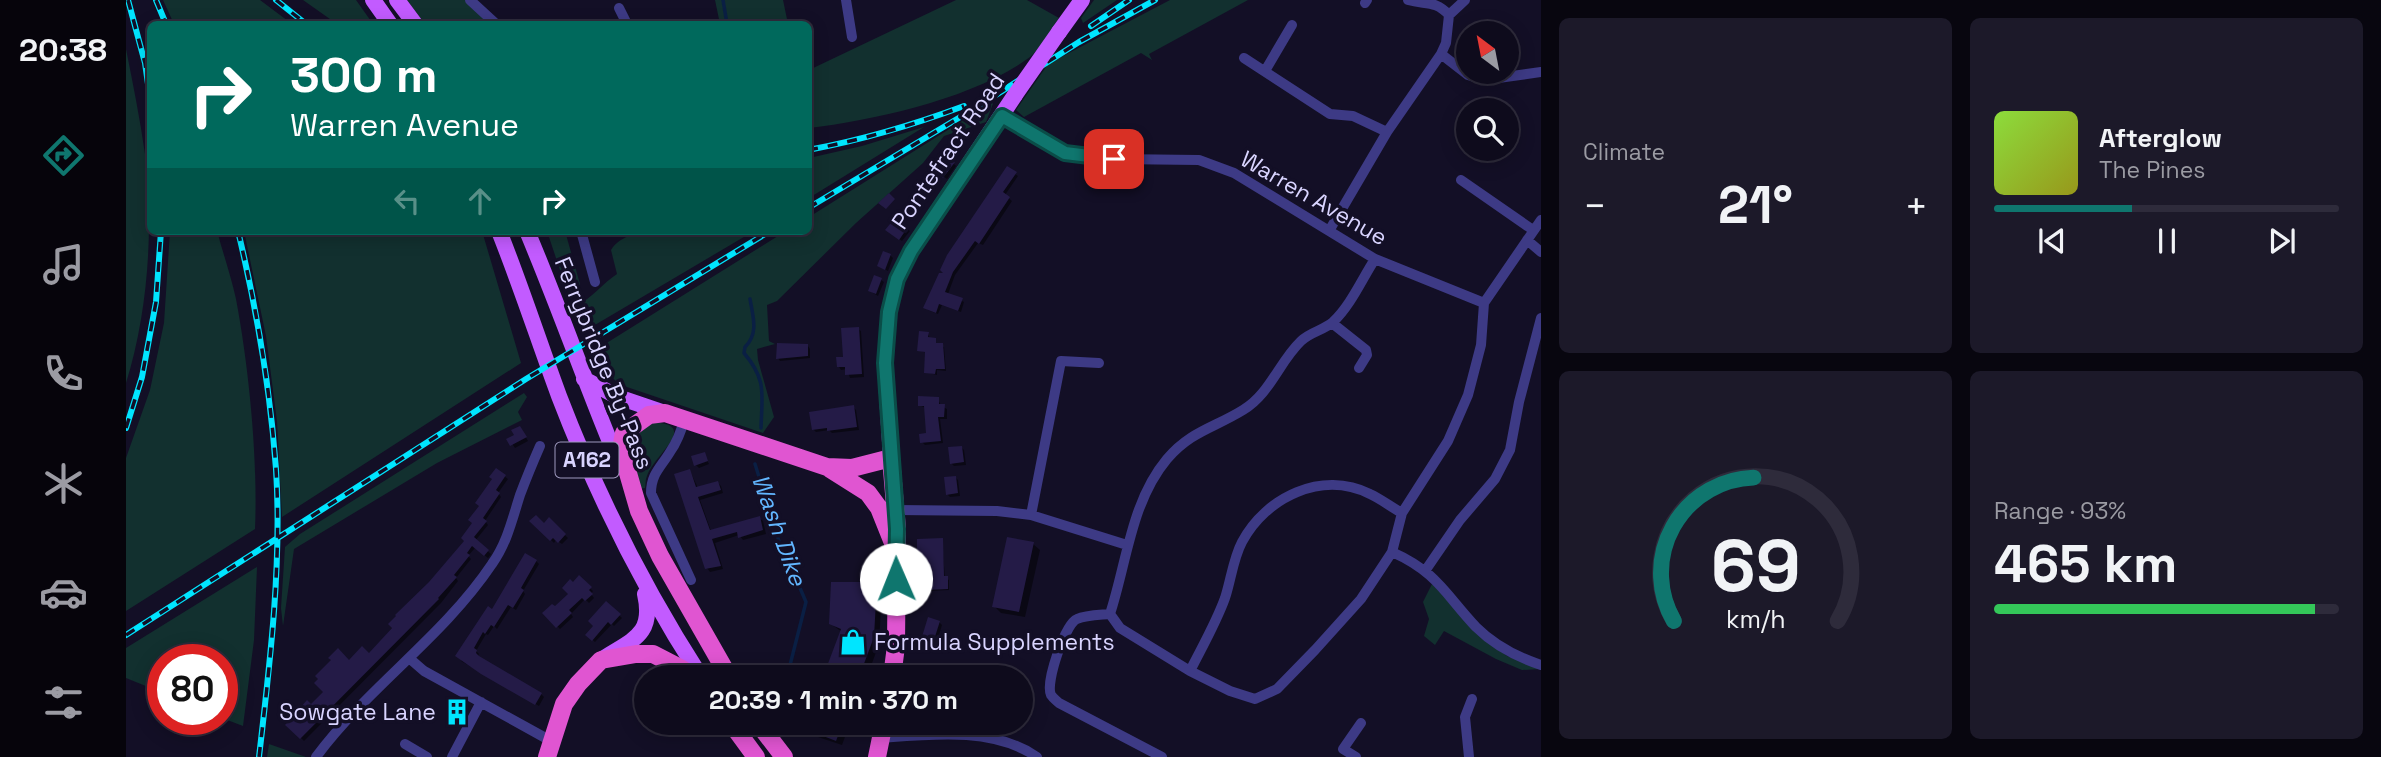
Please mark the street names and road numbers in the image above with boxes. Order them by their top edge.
street label: Pontefract Road [885,67,1011,235]
street label: Warren Avenue [1235,144,1393,252]
street label: Ferrybridge By-Pass [548,253,660,473]
road number: A162 [556,442,618,477]

